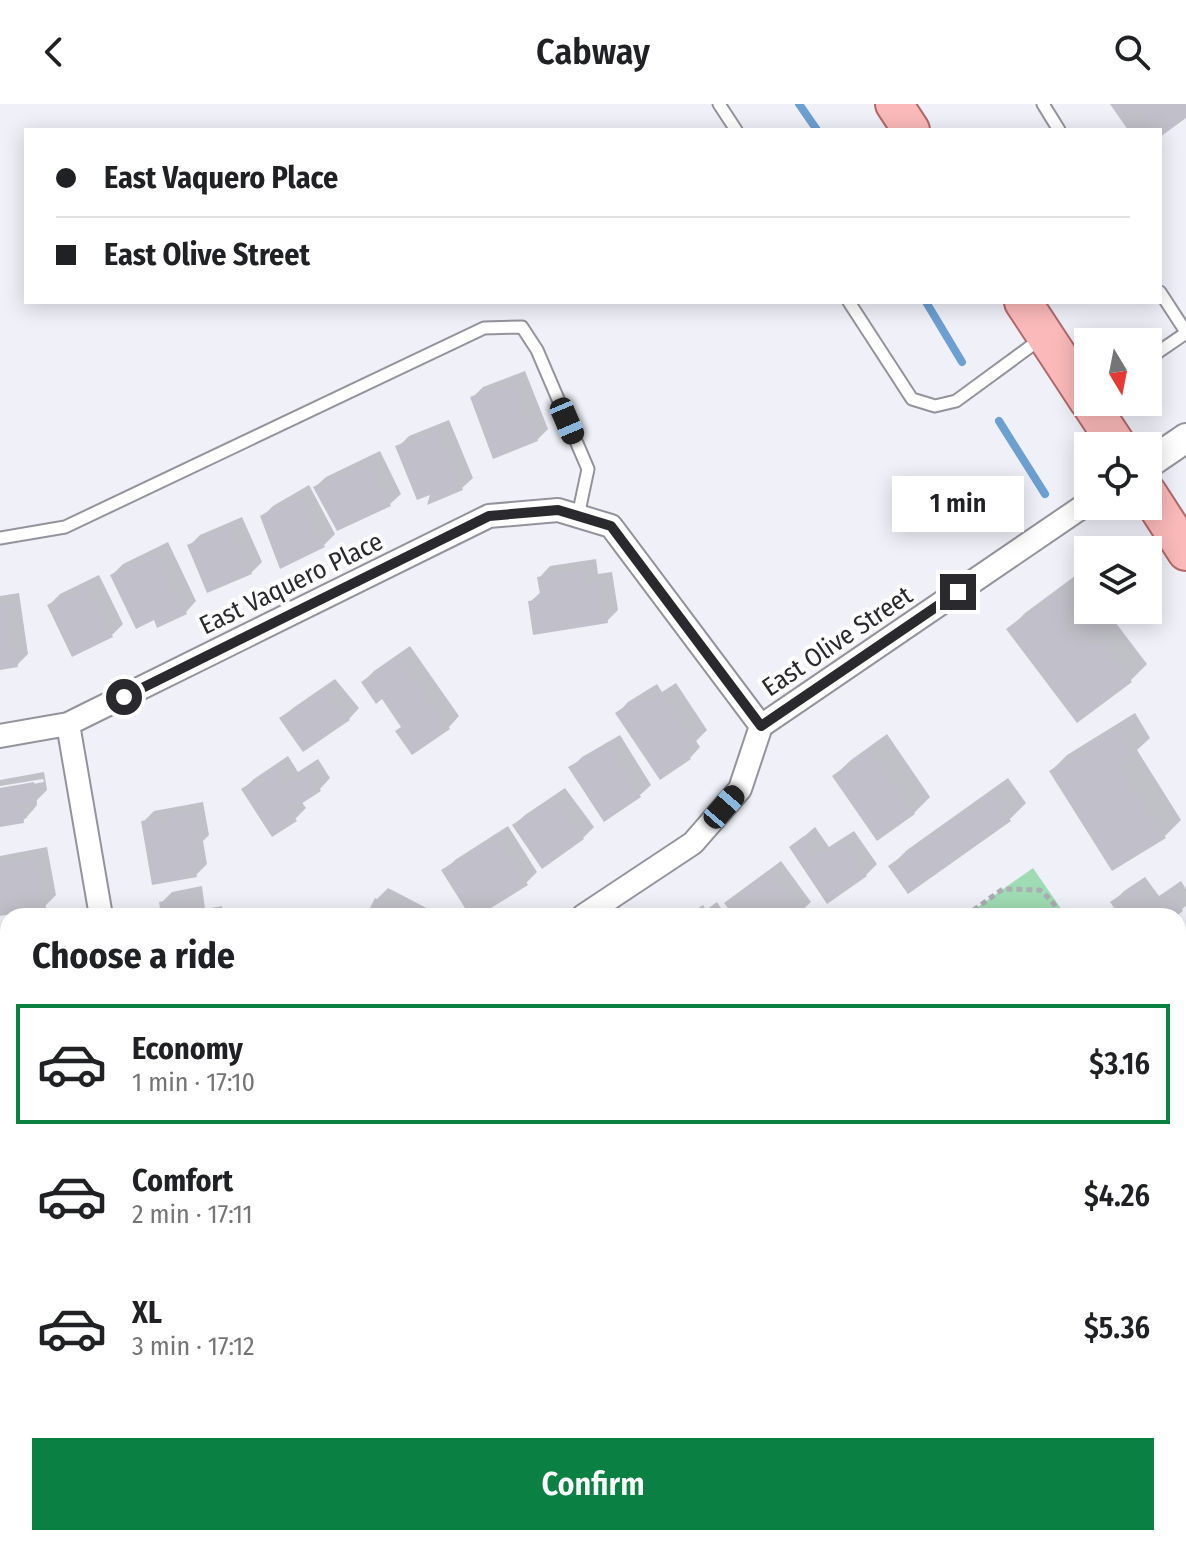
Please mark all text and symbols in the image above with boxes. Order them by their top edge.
icon: back [32,30,76,74]
text: Cabway [536,30,650,74]
icon: search [1110,30,1154,74]
text: East Vaquero Place [104,160,338,196]
text: East Olive Street [104,237,310,273]
north arrow [1074,328,1162,416]
map controls [1074,328,1162,624]
car [547,394,587,448]
button: locate [1074,432,1162,520]
callout: 1 min [892,476,1024,532]
text: 1 min [930,488,986,519]
street label: East Vaquero Place [195,526,388,641]
button: layers [1074,536,1162,624]
route end [940,574,976,610]
street label: East Olive Street [756,580,919,703]
route start [106,679,142,715]
car [699,781,749,833]
text: Choose a ride [32,934,235,978]
icon: car [36,1028,108,1100]
text: Economy [132,1031,243,1067]
text: $3.16 [1089,1046,1150,1082]
text: 1 min · 17:10 [132,1067,255,1098]
icon: car [36,1160,108,1232]
text: Comfort [132,1163,233,1199]
text: $4.26 [1084,1178,1150,1214]
text: 2 min · 17:11 [132,1199,253,1230]
icon: car [36,1292,108,1364]
text: XL [132,1295,162,1331]
text: $5.36 [1084,1310,1150,1346]
text: 3 min · 17:12 [132,1331,255,1362]
button: Confirm [32,1438,1154,1530]

